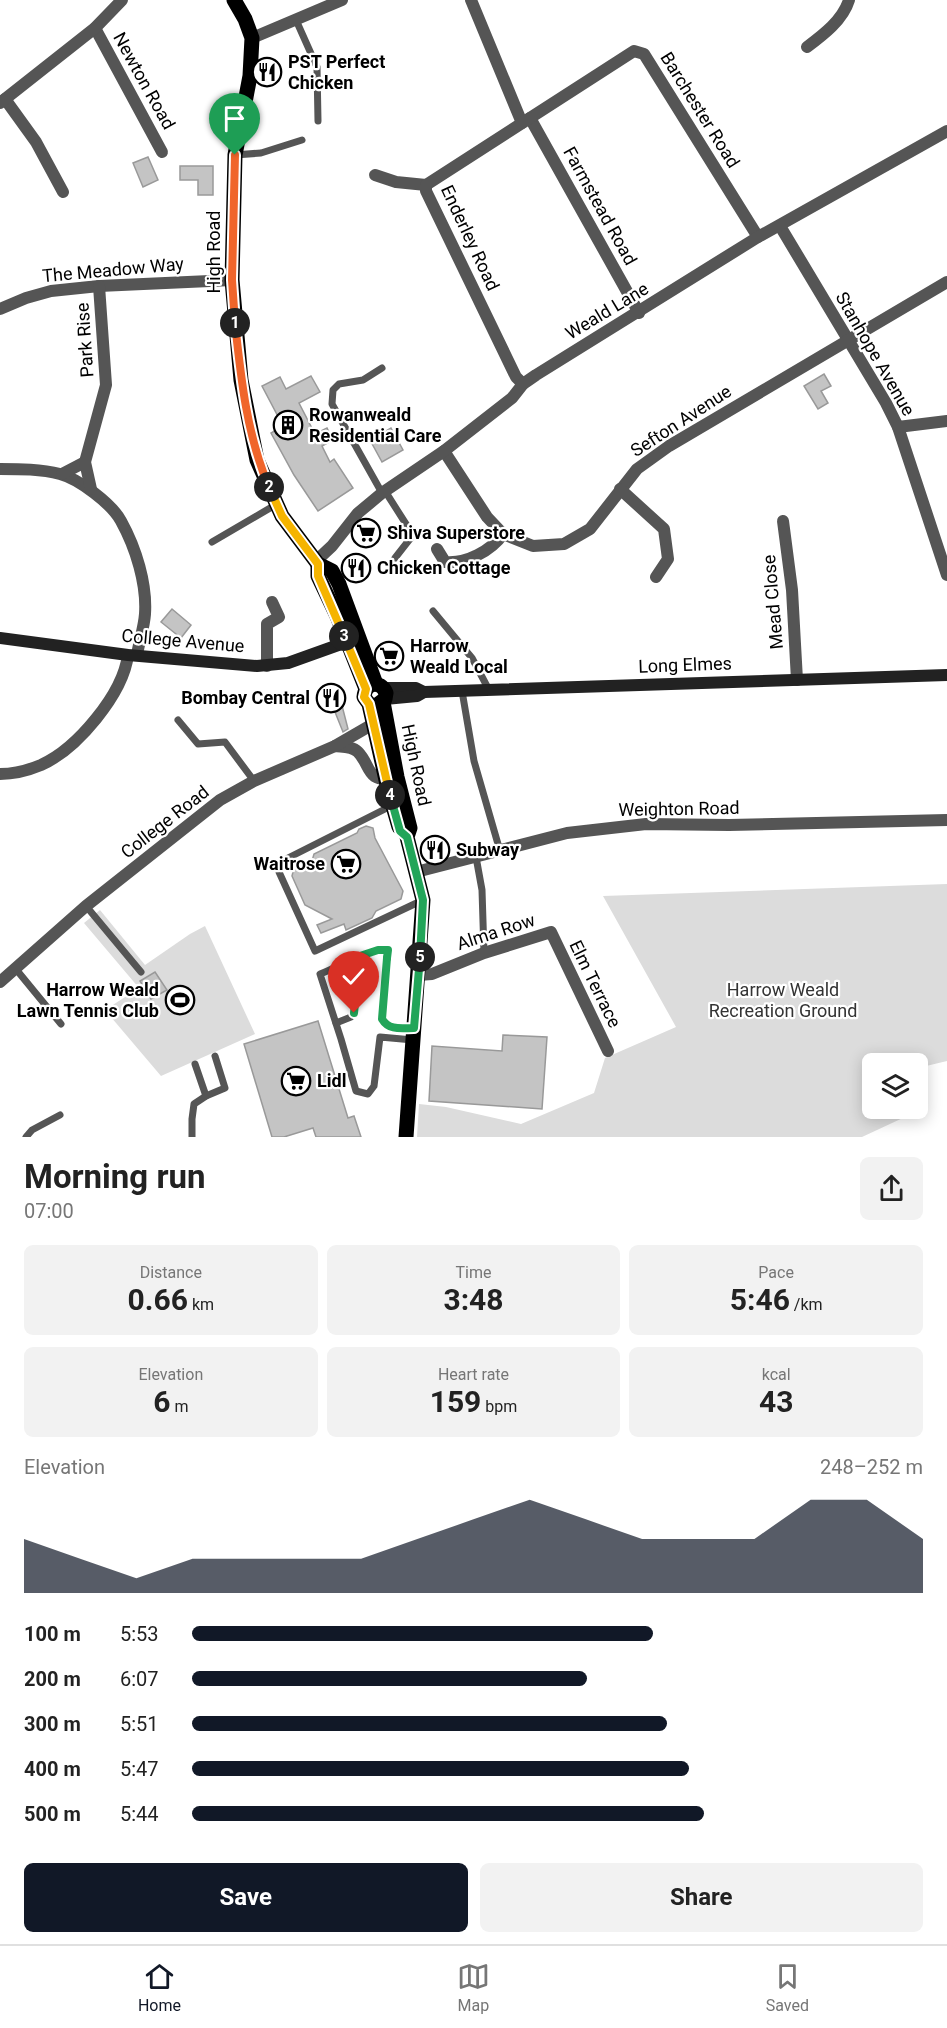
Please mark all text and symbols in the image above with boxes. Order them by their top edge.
street label: Newton Road [109,29,180,133]
street label: Barchester Road [656,48,744,171]
place label: PST Perfect Chicken [288,51,385,93]
restaurant icon: PST Perfect Chicken [251,56,283,88]
pin [209,93,260,155]
icon: arrive [218,102,251,135]
street label: Farmstead Road [559,143,642,268]
street label: Enderley Road [437,182,504,294]
street label: High Road [203,210,224,294]
street label: The Meadow Way [41,253,185,286]
street label: Weald Lane [561,278,652,344]
street label: Stanhope Avenue [831,288,919,419]
street label: Park Rise [71,302,98,378]
pin: 1 [220,308,250,338]
text: 1 [230,313,240,332]
street label: Sefton Avenue [626,380,735,461]
place label: Rowanweald Residential Care [309,404,442,446]
building icon: Rowanweald Residential Care [272,409,304,441]
pin: 2 [254,472,284,502]
text: 2 [264,477,274,496]
supermarket icon: Shiva Superstore [350,517,382,549]
place label: Shiva Superstore [387,522,525,543]
restaurant icon: Chicken Cottage [340,552,372,584]
street label: Mead Close [758,554,787,650]
place label: Chicken Cottage [377,557,511,578]
pin: 3 [329,621,359,651]
street label: College Avenue [121,625,245,656]
text: 3 [339,626,349,645]
place label: Harrow Weald Local [410,635,508,677]
supermarket icon: Harrow Weald Local [373,640,405,672]
street label: Long Elmes [638,652,732,677]
restaurant icon: Bombay Central [315,682,347,714]
place label: Bombay Central [181,687,310,708]
street label: High Road [398,722,435,808]
pin: 4 [375,780,405,810]
street label: College Road [117,781,213,862]
text: 4 [385,785,395,804]
street label: Weighton Road [618,797,740,820]
restaurant icon: Subway [419,834,451,866]
place label: Subway [456,839,520,860]
supermarket icon: Waitrose [330,848,362,880]
place label: Waitrose [254,853,325,874]
street label: Alma Row [454,909,538,954]
street label: Elm Terrace [565,937,626,1031]
pin: 5 [405,942,435,972]
text: 5 [415,947,425,966]
pin [328,951,379,1013]
icon: check [337,960,370,993]
place label: Harrow Weald Lawn Tennis Club [17,979,159,1021]
park label: Harrow Weald Recreation Ground [709,979,857,1021]
sports icon: Harrow Weald Lawn Tennis Club [164,984,196,1016]
map controls [862,1053,928,1119]
button: layers [862,1053,928,1119]
supermarket icon: Lidl [280,1065,312,1097]
place label: Lidl [317,1070,346,1091]
text: Morning run [24,1157,205,1196]
button: share [860,1157,923,1220]
text: 07:00 [24,1199,74,1223]
text: Distance [140,1263,202,1282]
text: Time [456,1263,491,1282]
text: Pace [758,1263,794,1282]
text: 0.66 [128,1282,188,1317]
text: 3:48 [443,1282,504,1317]
text: 5:46 [730,1282,790,1317]
text: km [188,1295,214,1314]
text: /km [790,1295,823,1314]
text: Elevation [138,1365,203,1384]
text: Heart rate [438,1365,509,1384]
text: kcal [762,1365,791,1384]
text: 6 [153,1384,170,1419]
text: 159 [430,1384,481,1419]
text: 43 [759,1384,793,1419]
text: m [170,1397,188,1416]
text: bpm [481,1397,517,1416]
text: Elevation [24,1455,105,1479]
text: 248–252 m [820,1455,923,1479]
text: 100 m [24,1622,81,1646]
text: 5:53 [120,1622,159,1646]
text: 200 m [24,1667,81,1691]
text: 6:07 [120,1667,159,1691]
text: 300 m [24,1712,81,1736]
text: 5:51 [120,1712,159,1736]
text: 400 m [24,1757,81,1781]
text: 5:47 [120,1757,159,1781]
text: 500 m [24,1802,81,1826]
text: 5:44 [120,1802,159,1826]
button: Save [24,1863,468,1932]
button: Share [480,1863,923,1932]
tab: Home [138,1960,181,2015]
tab: Map [457,1960,490,2015]
tab: Saved [766,1960,809,2015]

